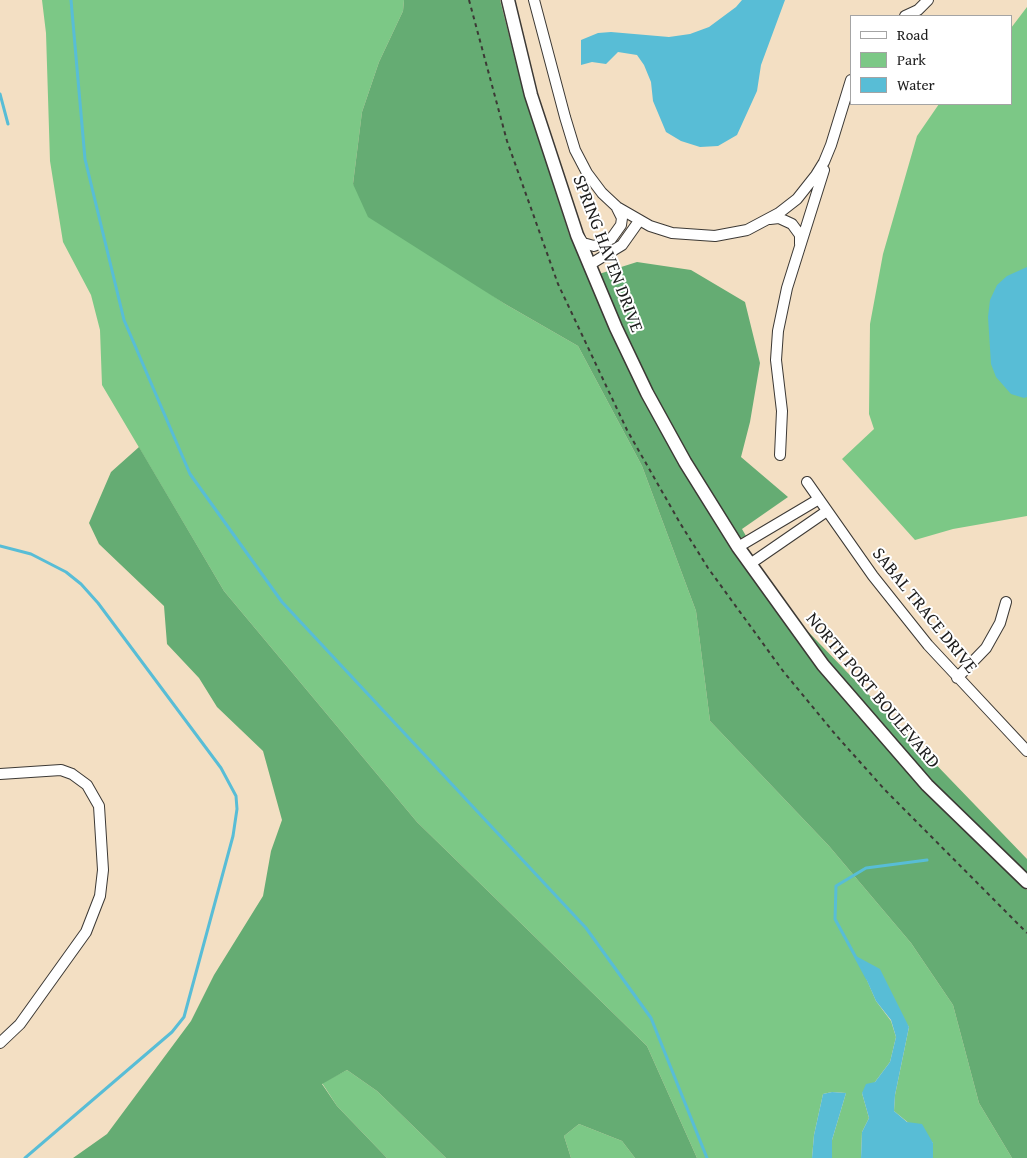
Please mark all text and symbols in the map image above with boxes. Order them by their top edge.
legend [850,15,1012,105]
text: Road [897,24,928,45]
text: Park [897,49,926,70]
text: Water [897,74,935,95]
street label: SPRING HAVEN DRIVE [567,172,647,336]
street label: SABAL TRACE DRIVE [867,544,981,678]
street label: NORTH PORT BOULEVARD [801,609,943,773]

